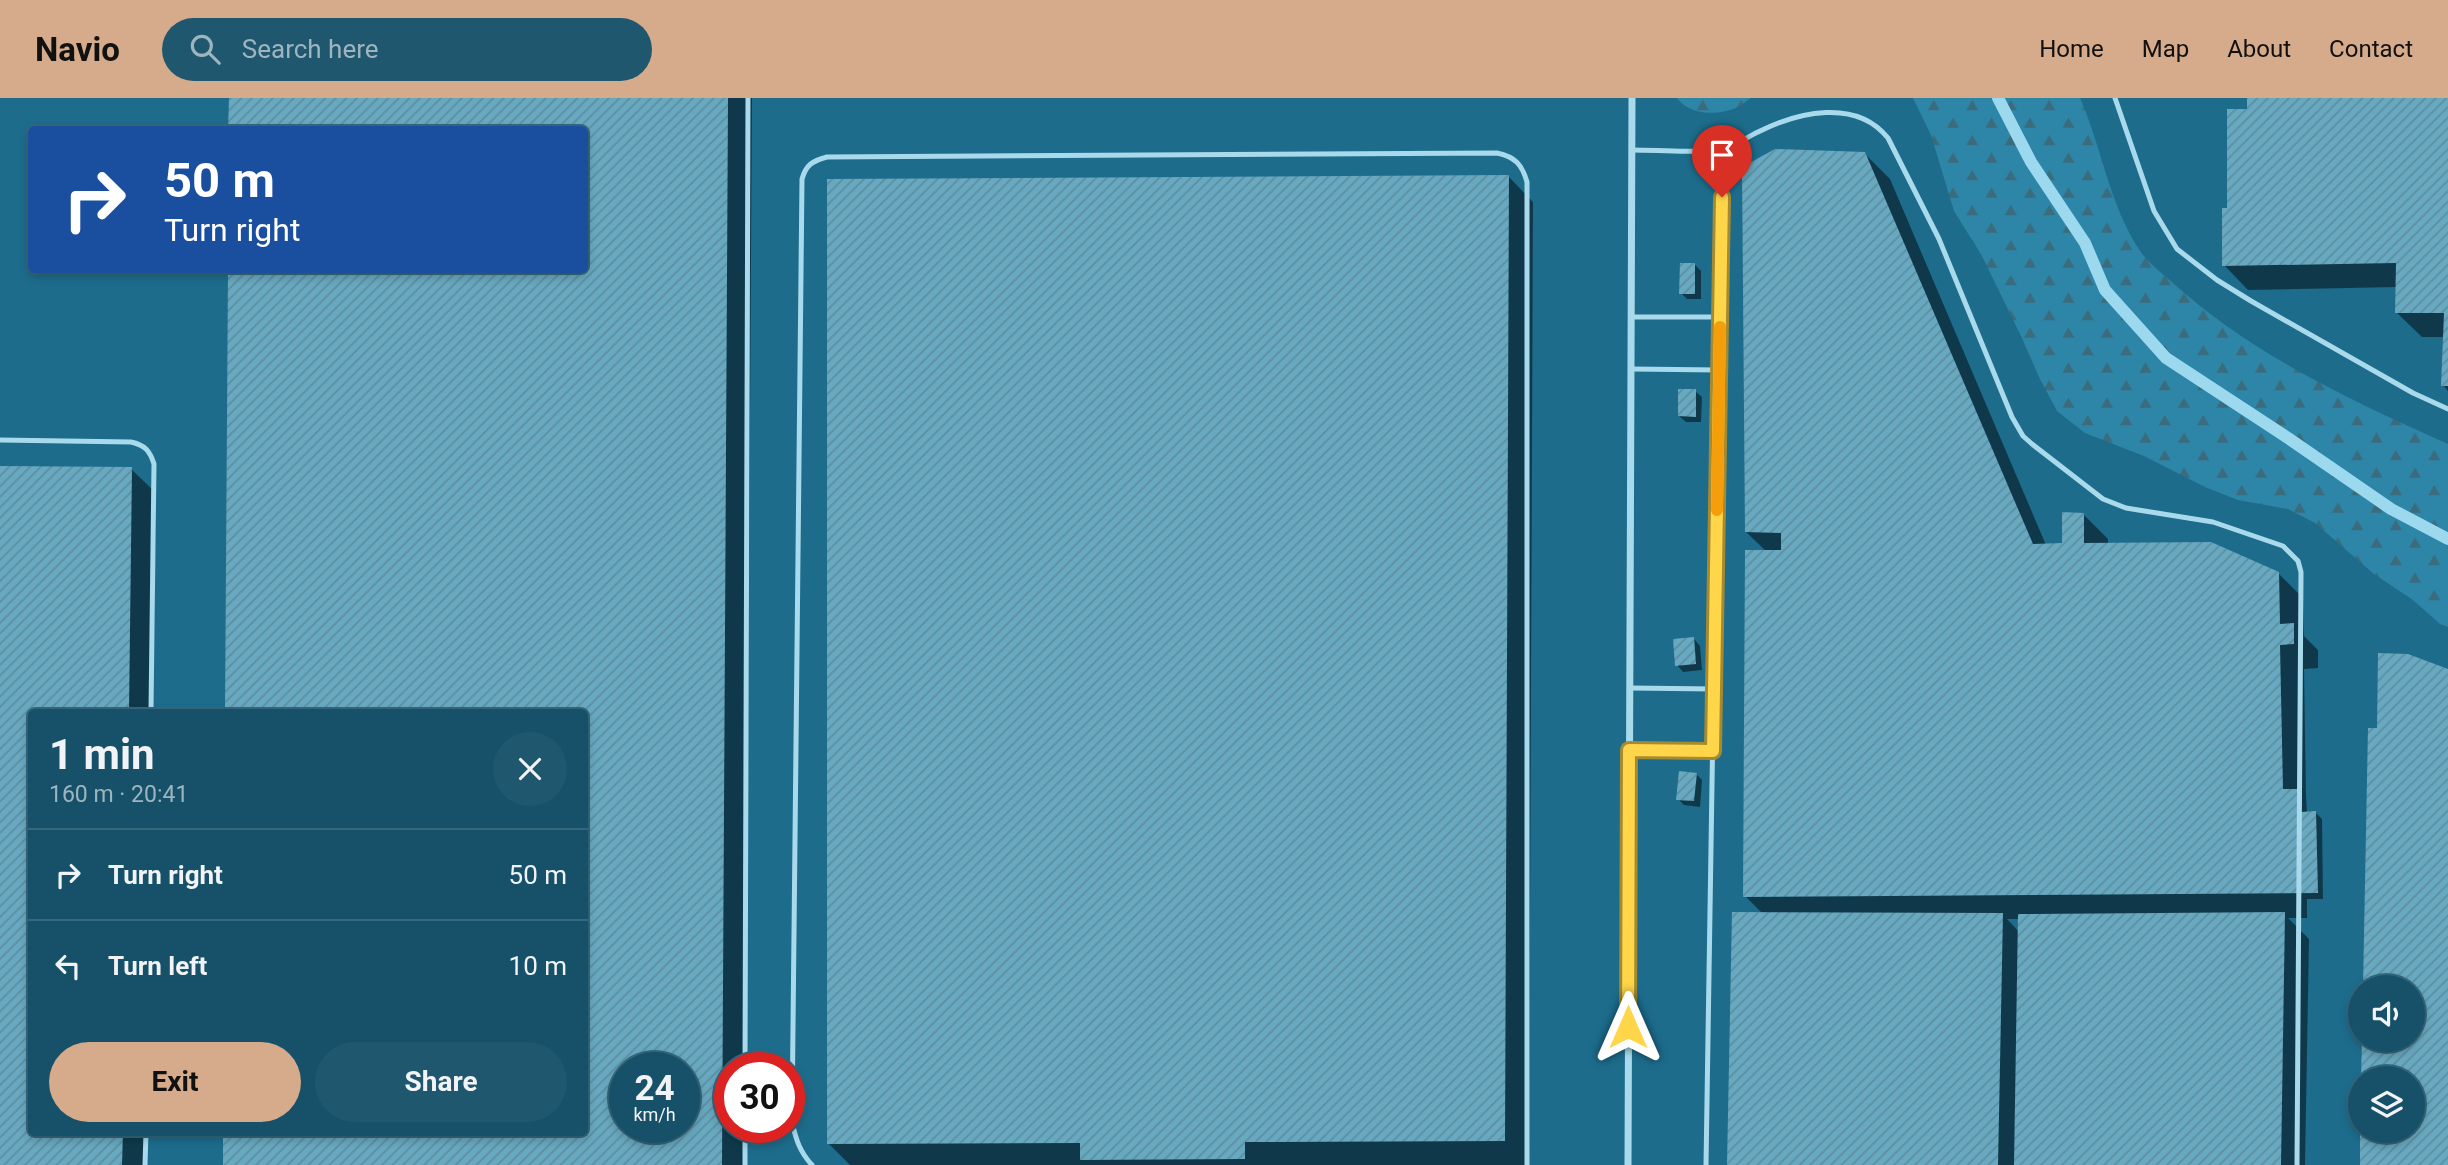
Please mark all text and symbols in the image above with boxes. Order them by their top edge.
search box [162,18,652,81]
text: Navio [35,30,120,69]
icon: search [186,30,224,68]
text: Search here [242,34,379,64]
text: Home [2039,35,2104,63]
text: Map [2142,35,2189,63]
text: About [2227,35,2291,63]
text: Contact [2329,35,2413,63]
pin [1692,125,1752,197]
icon: arrive [1703,136,1741,174]
text: 50 m [164,152,275,209]
icon: right [49,154,140,245]
text: Turn right [164,211,300,249]
text: 1 min [49,730,155,779]
button: close [493,732,567,806]
text: 160 m · 20:41 [49,781,188,808]
icon: right [49,856,87,894]
text: Turn right [108,860,223,890]
text: 50 m [509,860,567,890]
icon: left [49,947,87,985]
text: Turn left [108,951,207,981]
text: 10 m [509,951,567,981]
map controls [2348,975,2425,1143]
button: sound [2348,975,2425,1052]
position arrow [1591,990,1665,1064]
button: Exit [49,1042,301,1122]
button: Share [315,1042,567,1122]
speed limit sign: 30 [714,1052,805,1143]
button: layers [2348,1066,2425,1143]
text: 24 [634,1068,675,1109]
text: km/h [633,1104,676,1125]

